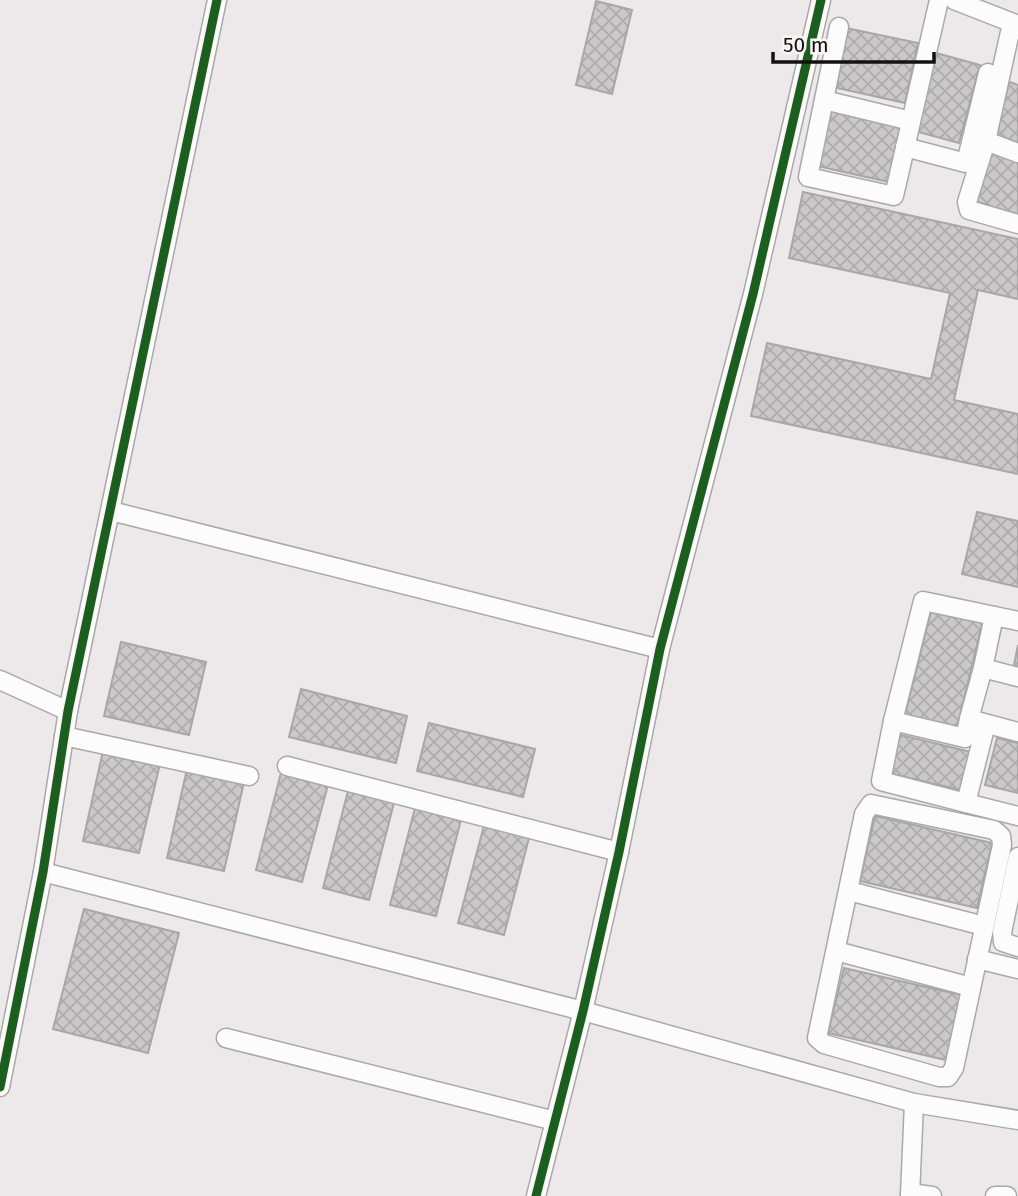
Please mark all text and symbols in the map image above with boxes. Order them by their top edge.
scale bar [773,21,934,65]
text: 50 m [783,32,829,58]

